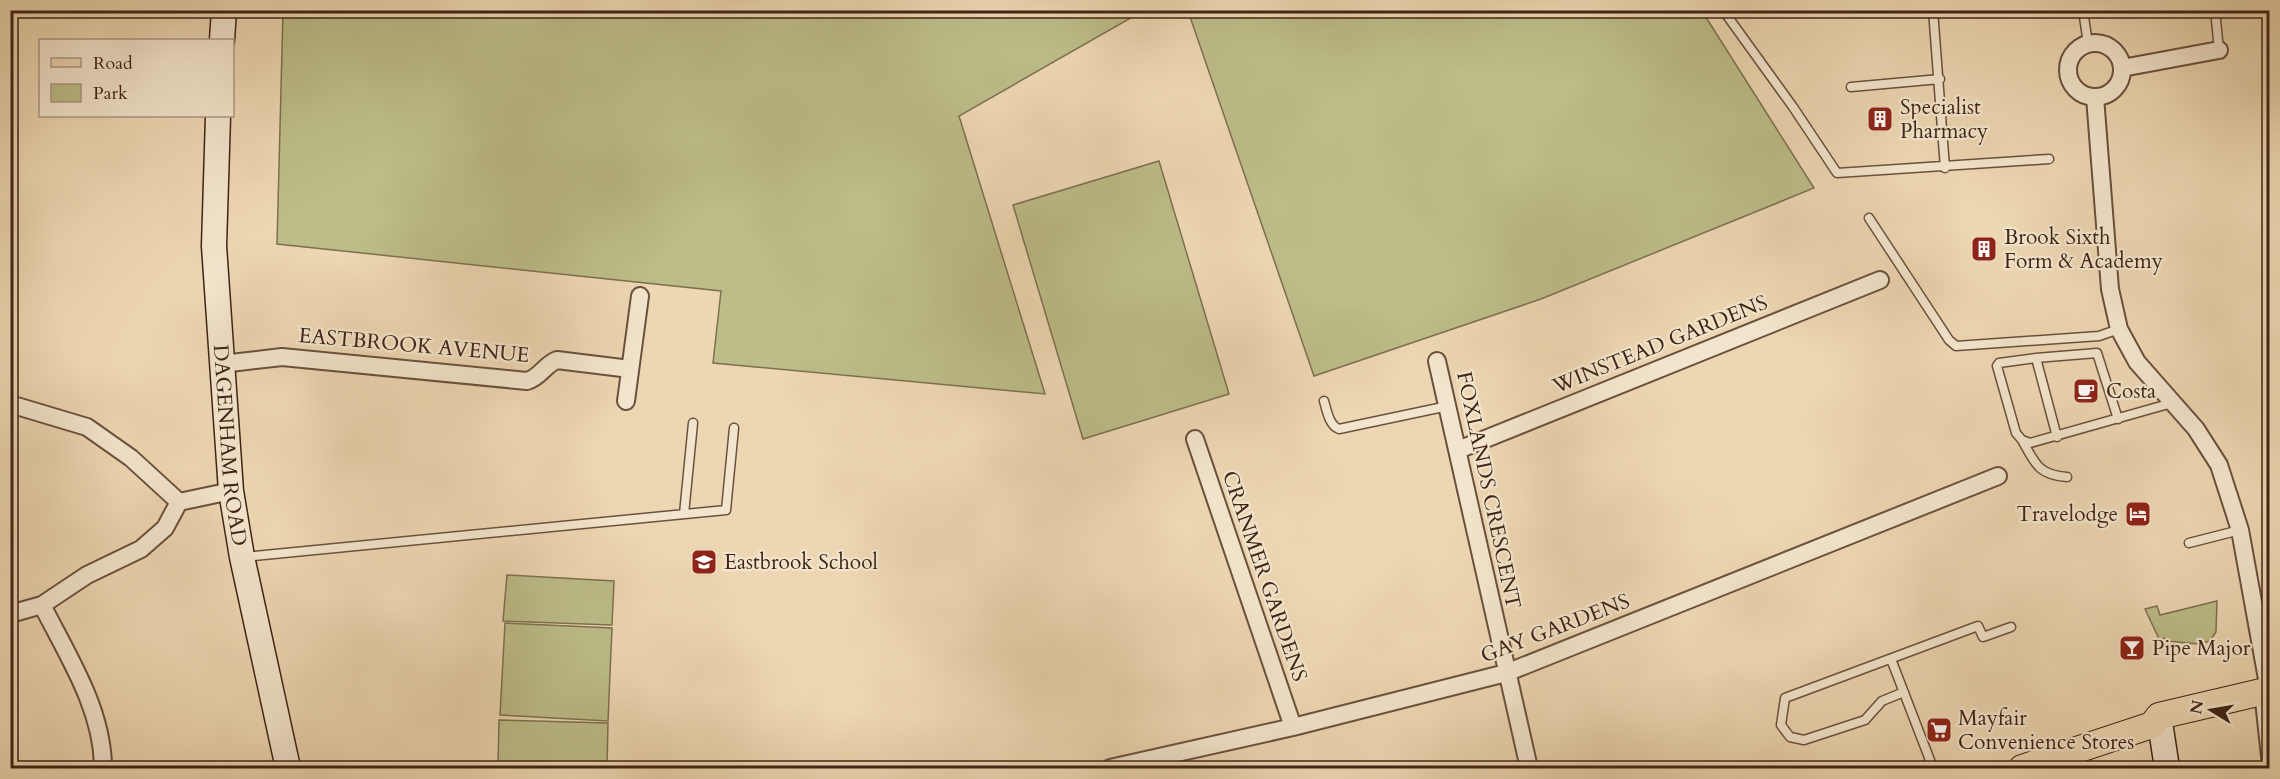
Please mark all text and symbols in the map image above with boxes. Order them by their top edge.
legend [39,39,234,117]
text: Road [93,51,133,76]
text: Park [93,81,128,106]
place label: Specialist Pharmacy [1900,93,1988,146]
building icon: Specialist Pharmacy [1865,104,1895,134]
place label: Brook Sixth Form & Academy [2004,223,2163,276]
building icon: Brook Sixth Form & Academy [1969,234,1999,264]
street label: WINSTEAD GARDENS [1547,288,1772,401]
street label: EASTBROOK AVENUE [297,321,531,370]
street label: DAGENHAM ROAD [206,344,254,548]
street label: FOXLANDS CRESCENT [1449,369,1528,611]
cafe icon: Costa [2071,376,2101,406]
place label: Costa [2106,377,2156,406]
street label: CRANMER GARDENS [1215,467,1314,685]
hotel icon: Travelodge [2123,499,2153,529]
place label: Travelodge [2017,500,2118,529]
school or university icon: Eastbrook School [689,547,719,577]
place label: Eastbrook School [724,548,878,577]
street label: GAY GARDENS [1476,587,1634,670]
bar icon: Pipe Major [2117,633,2147,663]
place label: Pipe Major [2152,634,2251,663]
north arrow [2181,680,2241,740]
text: N [2185,698,2209,716]
place label: Mayfair Convenience Stores [1958,704,2134,757]
supermarket icon: Mayfair Convenience Stores [1924,715,1954,745]

